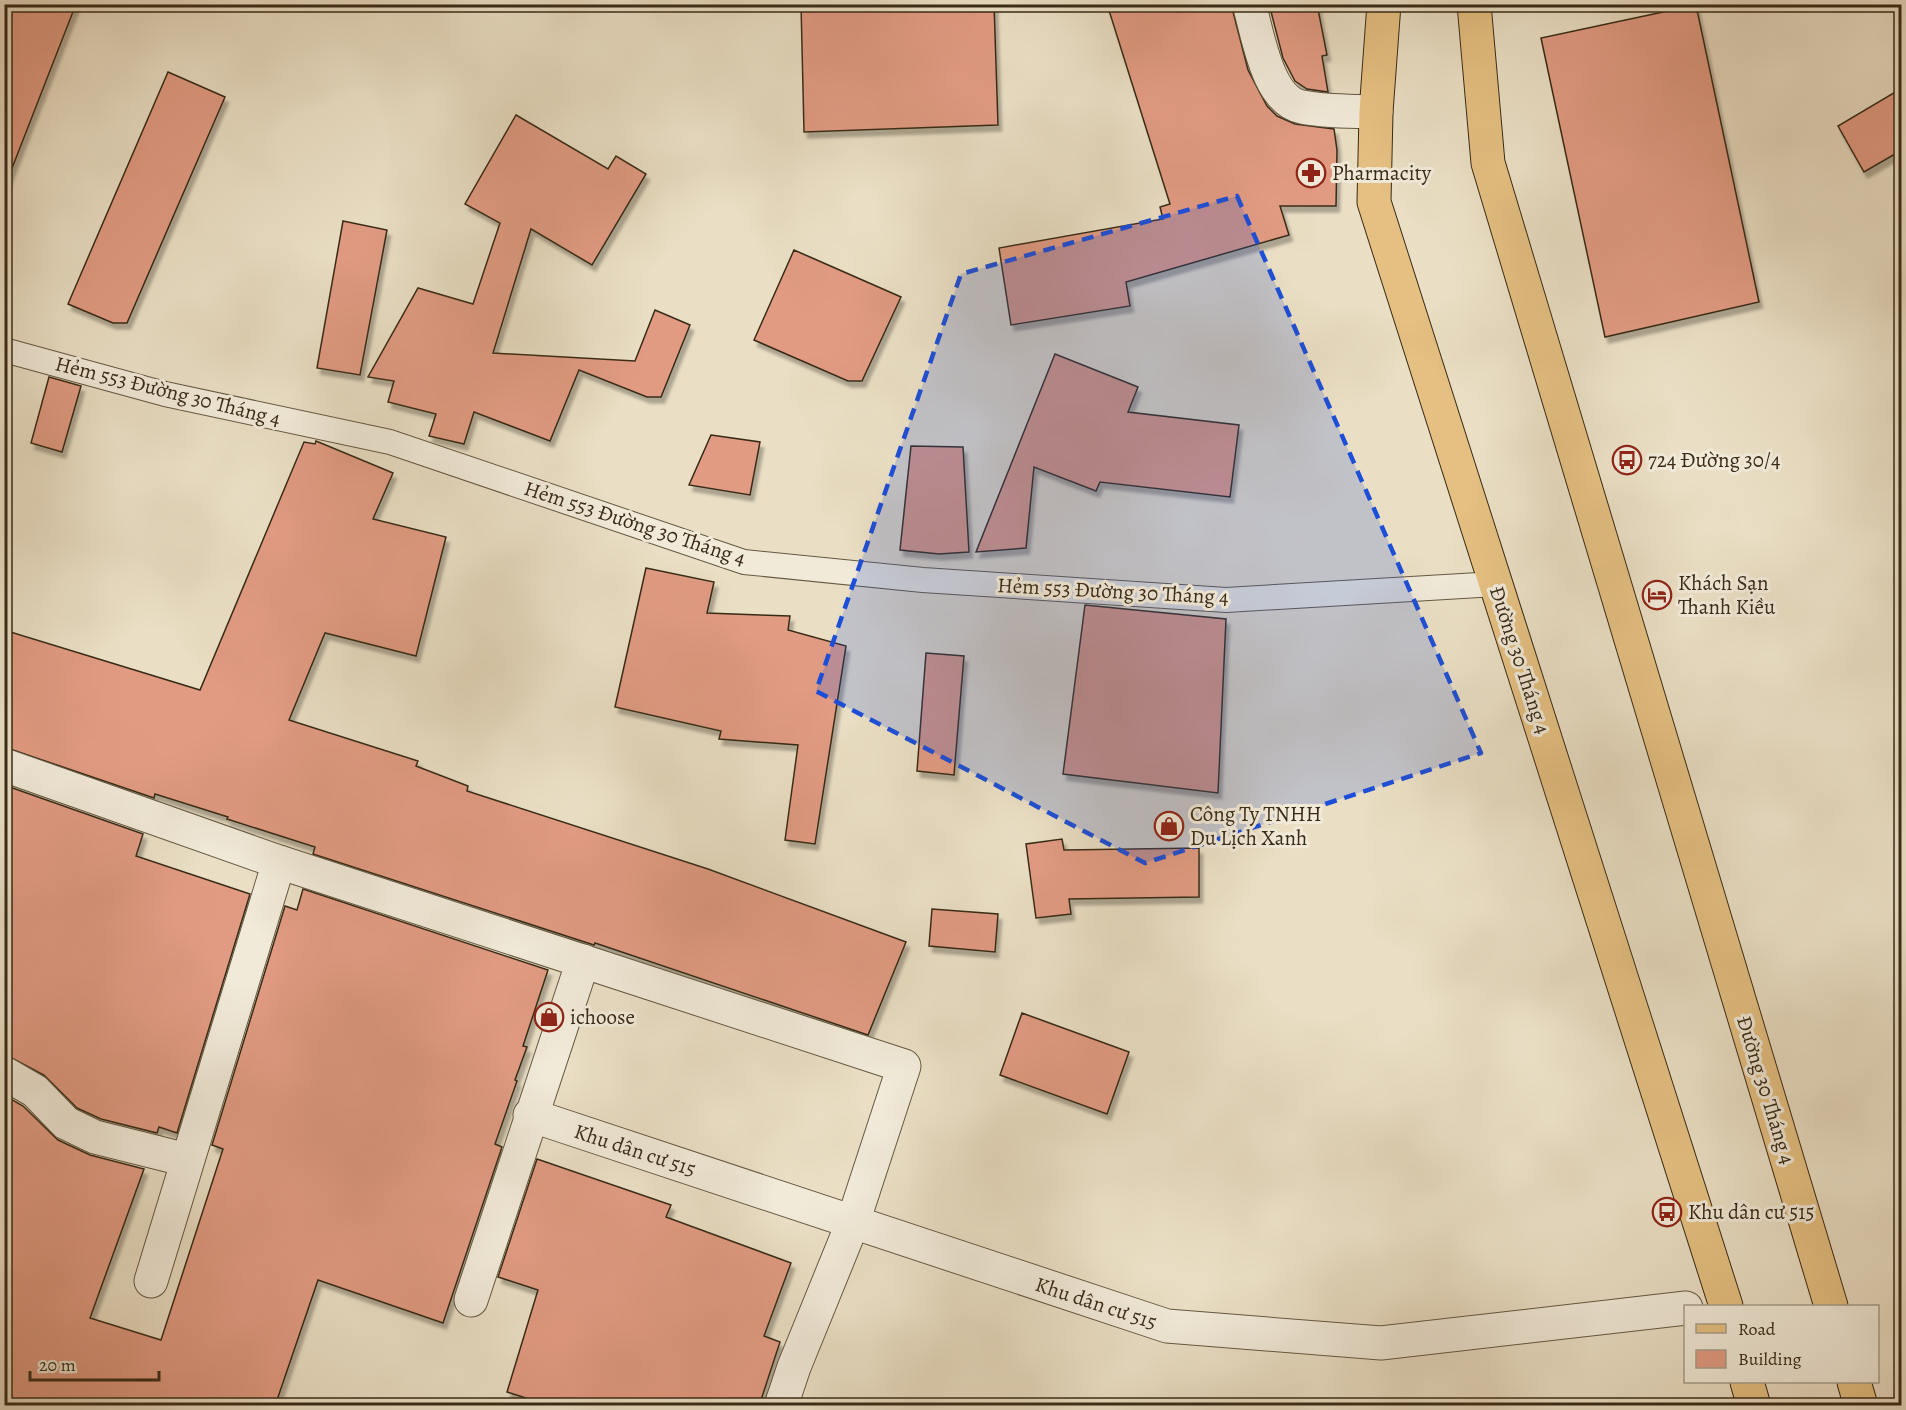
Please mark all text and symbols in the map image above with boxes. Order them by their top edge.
pharmacy icon: Pharmacity [1295,157,1327,189]
place label: Pharmacity [1332,159,1432,187]
street label: Hẻm 553 Đường 30 Tháng 4 [52,349,284,433]
bus stop icon: 724 Đường 30/4 [1611,444,1643,476]
place label: 724 Đường 30/4 [1648,446,1780,474]
street label: Hẻm 553 Đường 30 Tháng 4 [521,474,749,572]
place label: Khách Sạn Thanh Kiều [1678,569,1776,621]
street label: Hẻm 553 Đường 30 Tháng 4 [997,571,1229,611]
hotel icon: Khách Sạn Thanh Kiều [1641,579,1673,611]
street label: Đường 30 Tháng 4 [1483,582,1557,738]
place label: Công Ty TNHH Du Lịch Xanh [1190,800,1322,852]
shop icon: Công Ty TNHH Du Lịch Xanh [1153,810,1185,842]
shop icon: ichoose [533,1001,565,1033]
place label: ichoose [570,1003,635,1031]
street label: Đường 30 Tháng 4 [1730,1012,1802,1168]
street label: Khu dân cư 515 [571,1117,699,1183]
bus stop icon: Khu dân cư 515 [1651,1196,1683,1228]
place label: Khu dân cư 515 [1688,1198,1815,1226]
street label: Khu dân cư 515 [1032,1270,1160,1336]
legend [1684,1305,1879,1383]
text: Road [1738,1317,1776,1341]
scale bar [30,1344,159,1382]
text: Building [1738,1347,1802,1371]
text: 20 m [39,1353,76,1377]

